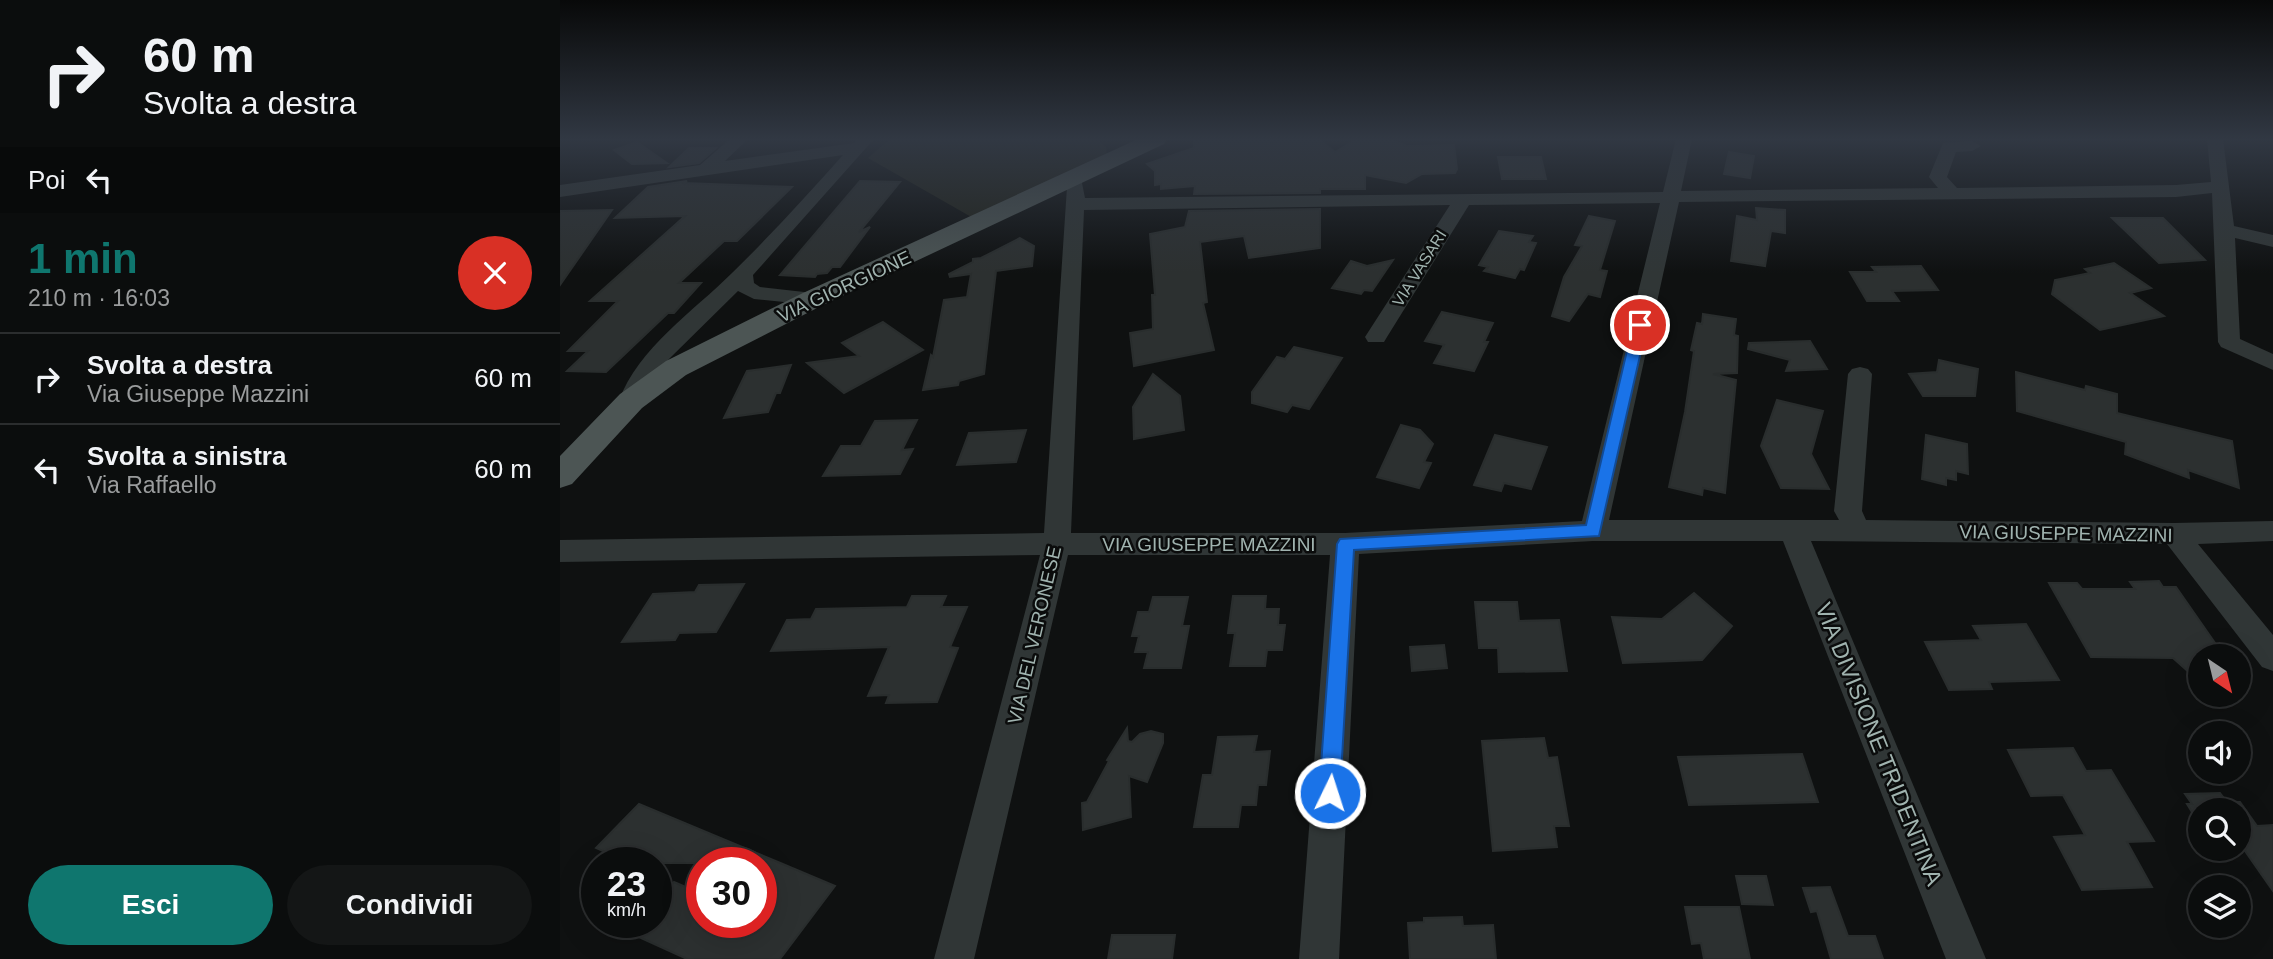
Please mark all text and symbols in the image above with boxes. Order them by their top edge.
icon: right [28,28,119,119]
text: 60 m [143,28,255,82]
text: Svolta a destra [143,85,356,121]
icon: left [80,161,118,199]
text: Poi [28,165,66,195]
street label: VIA VASARI [1389,227,1450,310]
text: 1 min [28,235,138,282]
button: close [458,236,532,310]
street label: VIA GIORGIONE [774,246,914,327]
text: 210 m · 16:03 [28,285,170,311]
pin [1610,295,1670,355]
icon: arrive [1621,306,1659,344]
text: Svolta a destra [87,350,272,380]
icon: right [28,360,66,398]
text: 60 m [474,363,532,393]
text: Via Giuseppe Mazzini [87,381,309,407]
text: Svolta a sinistra [87,441,286,471]
icon: left [28,451,66,489]
text: 60 m [474,454,532,484]
text: Via Raffaello [87,472,217,498]
street label: VIA GIUSEPPE MAZZINI [1959,521,2173,546]
street label: VIA GIUSEPPE MAZZINI [1102,534,1316,555]
street label: VIA DEL VERONESE [1004,544,1065,726]
street label: VIA DIVISIONE TRIDENTINA [1810,599,1948,890]
north arrow [2188,644,2250,707]
map controls [2188,644,2251,938]
button: sound [2188,721,2251,784]
position arrow [1293,756,1367,830]
button: search [2188,798,2251,861]
speed limit sign: 30 [686,847,777,938]
text: 23 [607,864,646,903]
button: Esci [28,865,273,945]
button: Condividi [287,865,532,945]
button: layers [2188,875,2251,938]
text: km/h [607,900,646,920]

